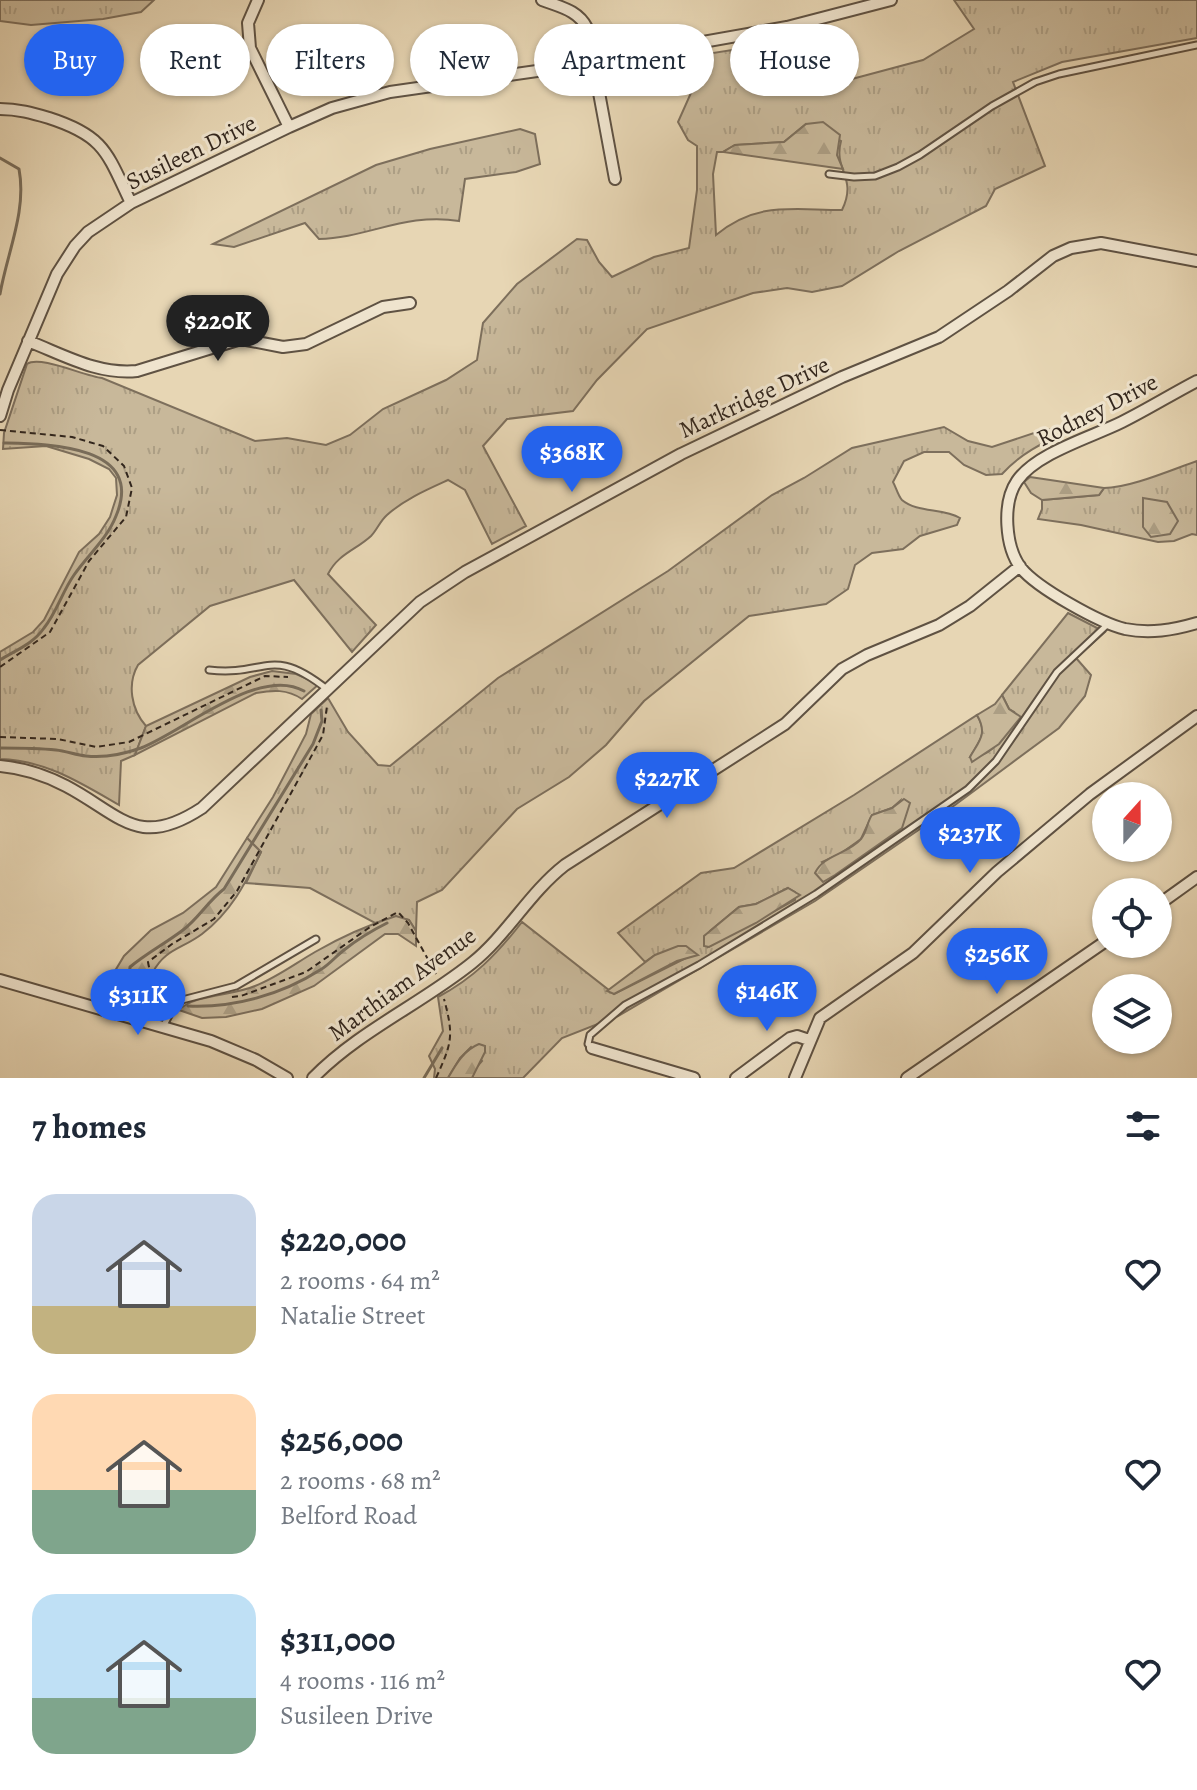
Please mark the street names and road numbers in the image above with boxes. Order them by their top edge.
street label: Susileen Drive [121,107,261,197]
street label: Markridge Drive [674,348,834,446]
street label: Rodney Drive [1031,366,1163,454]
street label: Marthiam Avenue [322,920,482,1048]

